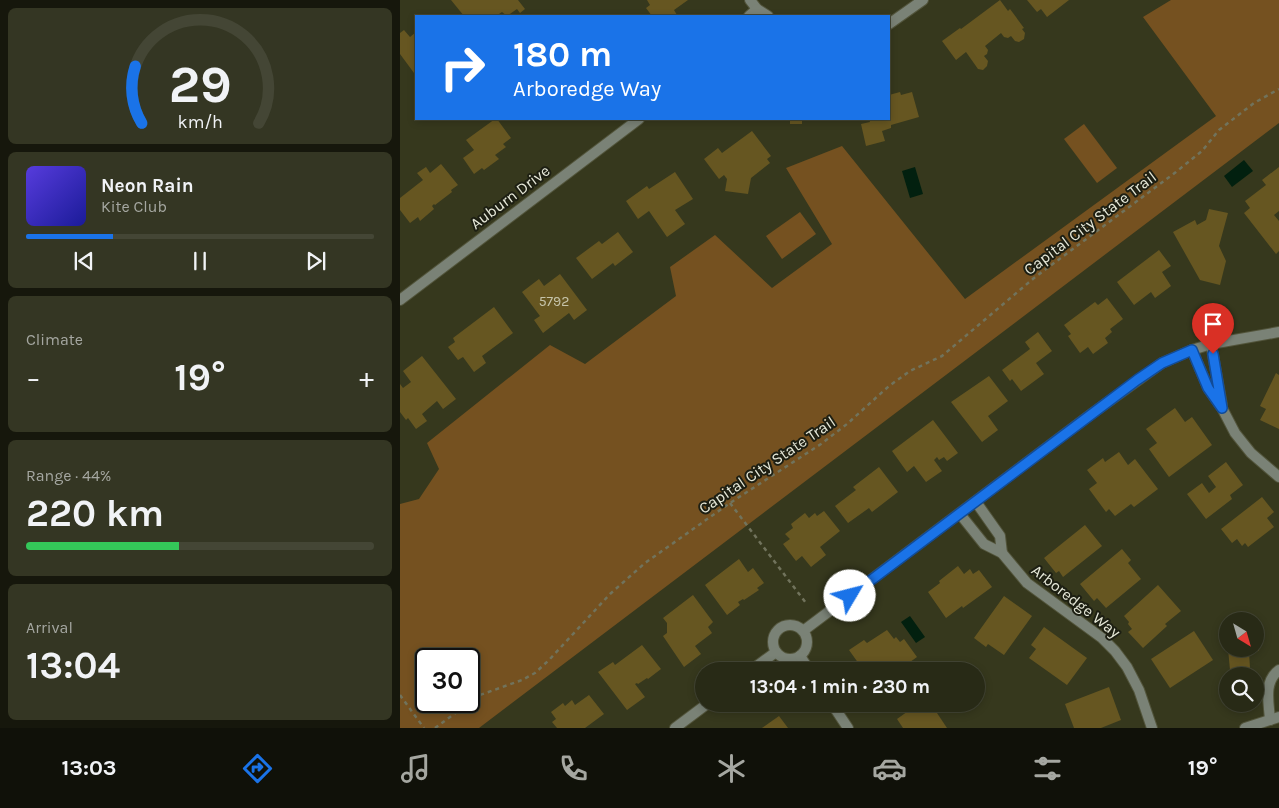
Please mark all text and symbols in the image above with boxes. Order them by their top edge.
text: 180 m [513,34,612,75]
icon: right [430,35,495,100]
text: 29 [168,54,232,115]
text: Arboredge Way [513,76,661,102]
text: km/h [177,112,223,133]
street label: Auburn Drive [466,161,554,233]
street label: Capital City State Trail [1020,167,1160,279]
text: Neon Rain [101,175,194,197]
text: Kite Club [101,197,167,216]
icon: previous [70,247,98,275]
icon: pause [186,247,214,275]
icon: next [302,247,330,275]
house number: 5792 [539,293,569,310]
pin [1192,303,1234,354]
icon: arrive [1199,310,1227,338]
text: Climate [26,330,83,349]
text: 19° [174,355,226,400]
text: − [26,361,41,394]
text: + [359,361,374,394]
street label: Capital City State Trail [695,412,839,518]
text: Range · 44% [26,466,111,485]
text: 220 km [26,491,164,536]
street label: Arboredge Way [1028,560,1125,642]
position arrow [823,569,875,621]
north arrow [1219,612,1264,658]
map controls [1219,612,1264,712]
text: Arrival [26,618,73,637]
text: 13:04 [26,643,120,688]
speed limit sign: 30 [415,648,480,713]
button: search [1219,667,1264,712]
text: 13:04 · 1 min · 230 m [750,676,930,698]
icon: directions [240,751,275,786]
icon: music [398,751,433,786]
icon: phone [556,751,591,786]
icon: climate [714,751,749,786]
icon: car [872,751,907,786]
icon: filters [1030,751,1065,786]
text: 13:03 [62,755,117,781]
text: 19° [1188,755,1217,781]

